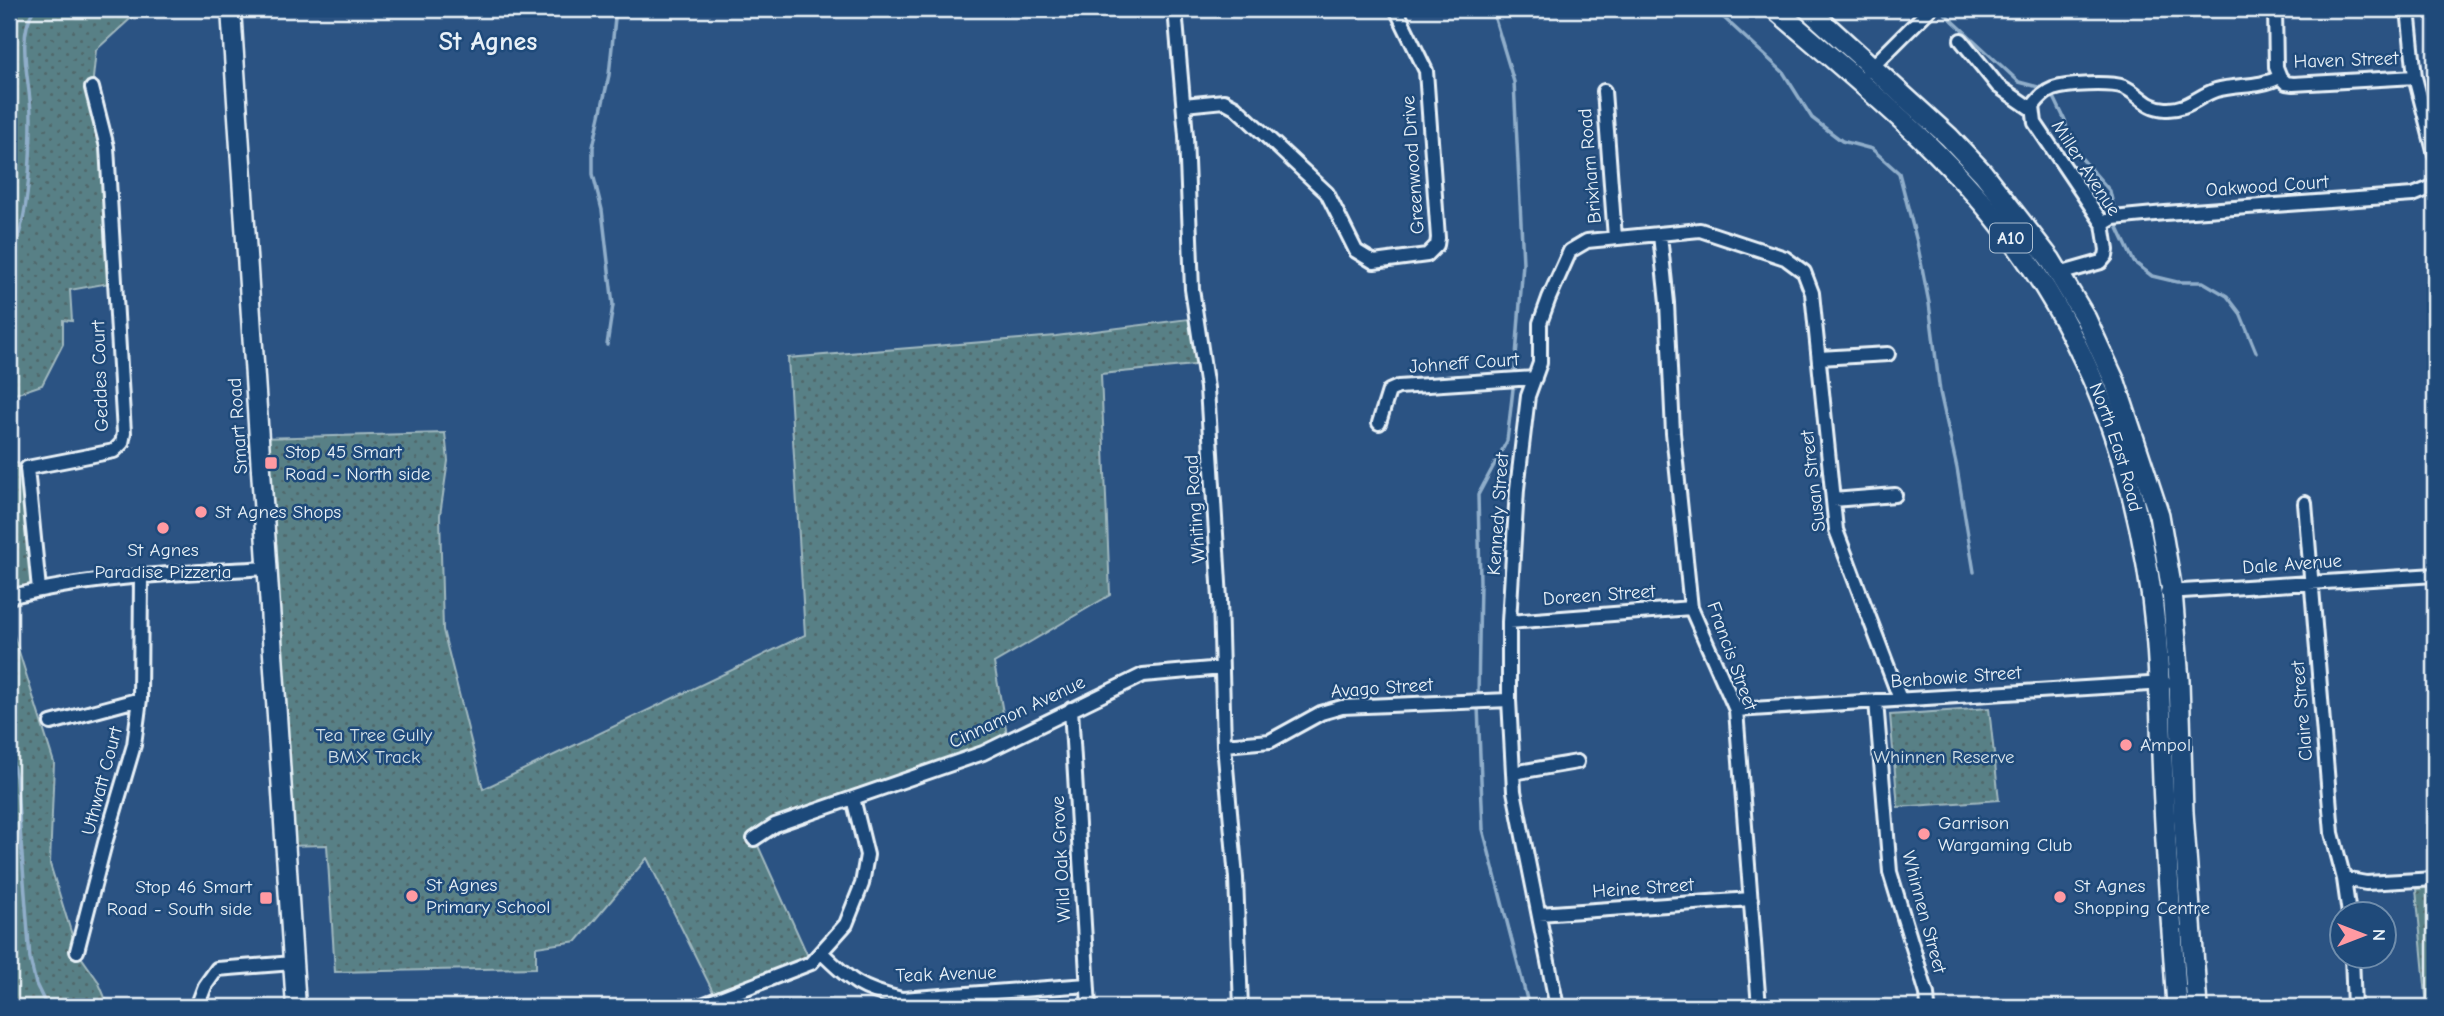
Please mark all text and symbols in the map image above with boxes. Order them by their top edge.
district label: St Agnes [439,27,537,57]
street label: Haven Street [2293,47,2399,73]
street label: Greenwood Drive [1397,95,1429,235]
street label: Brixham Road [1574,107,1606,225]
street label: Miller Avenue [2047,116,2125,220]
street label: Oakwood Court [2205,171,2330,201]
road number: A10 [1990,224,2032,252]
street label: Geddes Court [87,319,113,432]
street label: Johneff Court [1408,348,1520,378]
street label: Smart Road [224,377,252,475]
street label: North East Road [2084,380,2147,514]
street label: Susan Street [1796,428,1830,533]
place label: Stop 45 Smart Road - North side [285,441,430,485]
street label: Kennedy Street [1483,451,1513,576]
street label: Whiting Road [1180,454,1210,564]
marker: Stop 45 Smart Road - North side [263,455,279,471]
place label: St Agnes Shops [215,501,341,523]
marker: St Agnes Shops [193,504,209,520]
marker: St Agnes Paradise Pizzeria [155,520,171,536]
place label: St Agnes Paradise Pizzeria [95,539,231,583]
street label: Dale Avenue [2242,550,2342,578]
street label: Doreen Street [1542,580,1657,610]
street label: Francis Street [1702,599,1762,714]
street label: Claire Street [2287,659,2317,762]
street label: Benbowie Street [1890,661,2023,693]
street label: Cinnamon Avenue [946,671,1088,753]
street label: Avago Street [1330,673,1434,703]
street label: Uthwatt Court [77,724,127,838]
park label: Tea Tree Gully BMX Track [316,724,433,768]
place label: Ampol [2140,734,2191,756]
marker: Ampol [2118,737,2134,753]
park label: Whinnen Reserve [1874,746,2014,768]
street label: Wild Oak Grove [1047,795,1075,923]
place label: Garrison Wargaming Club [1938,812,2072,856]
marker: Garrison Wargaming Club [1916,826,1932,842]
street label: Whinnen Street [1897,848,1951,976]
street label: Heine Street [1592,873,1695,903]
place label: St Agnes Primary School [426,874,551,918]
place label: St Agnes Shopping Centre [2074,875,2210,919]
place label: Stop 46 Smart Road - South side [107,876,253,920]
marker: St Agnes Primary School [404,888,420,904]
marker: St Agnes Shopping Centre [2052,889,2068,905]
marker: Stop 46 Smart Road - South side [258,890,274,906]
north arrow [2328,900,2398,970]
text: N [2368,929,2390,941]
street label: Teak Avenue [895,961,997,987]

